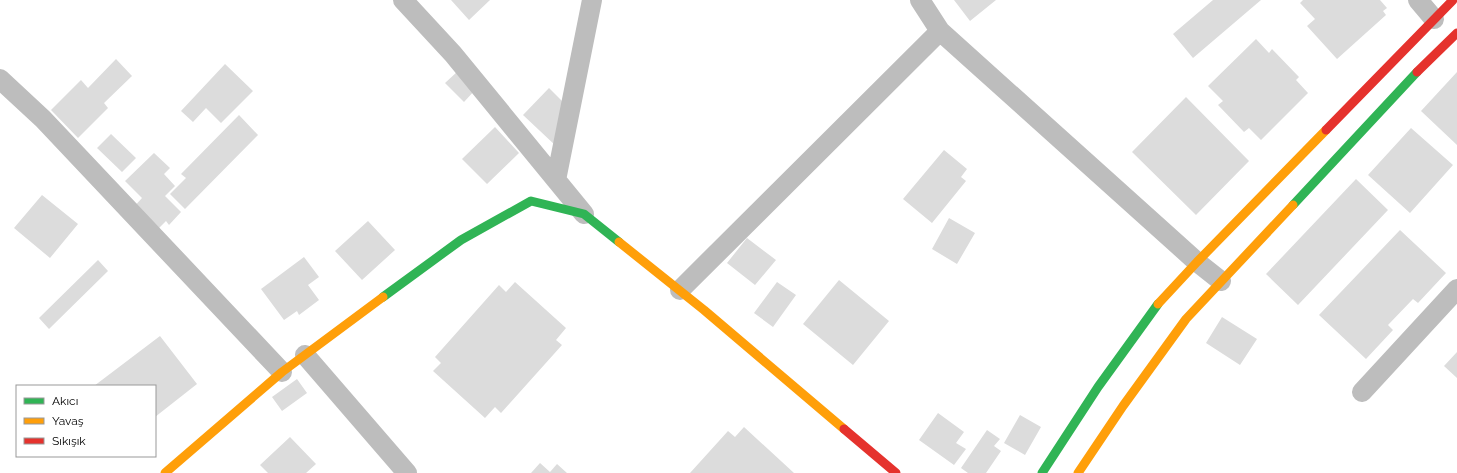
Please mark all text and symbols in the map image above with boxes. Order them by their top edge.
legend [16,385,156,457]
text: Akıcı [52,394,78,408]
text: Yavaş [52,414,84,428]
text: Sıkışık [52,434,86,448]

